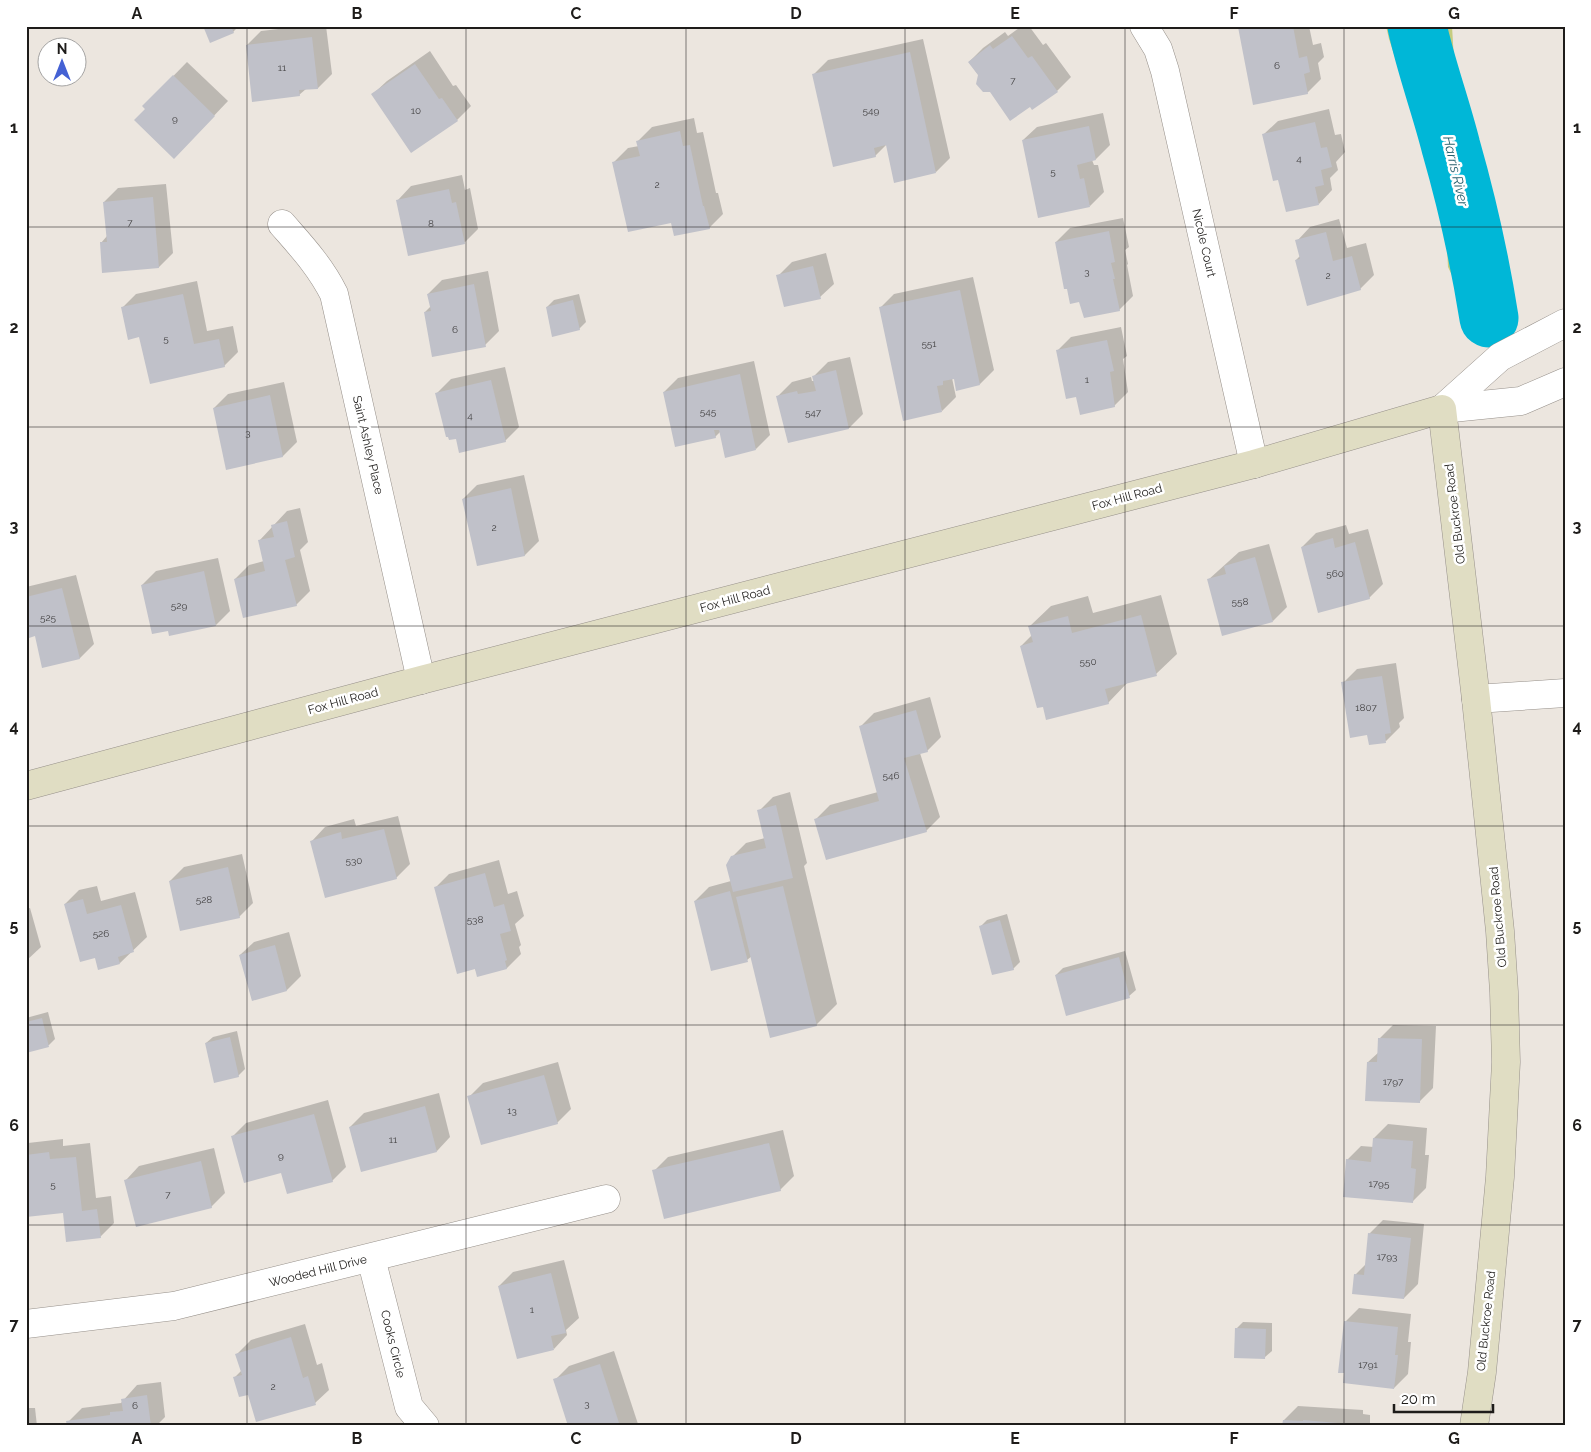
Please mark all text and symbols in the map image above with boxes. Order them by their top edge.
text: A [132,4,143,23]
text: B [352,4,363,23]
text: C [571,4,582,23]
text: D [790,4,802,23]
text: E [1010,4,1020,23]
text: F [1229,4,1239,23]
text: G [1448,4,1460,23]
north arrow [38,38,88,88]
text: N [57,41,67,57]
house number: 6 [1274,60,1280,71]
house number: 11 [278,62,287,73]
house number: 7 [1010,75,1016,86]
house number: 10 [411,105,421,116]
house number: 549 [863,105,880,116]
house number: 9 [172,113,178,124]
text: 1 [10,118,18,137]
text: 1 [1573,118,1581,137]
water label: Harris River [1440,134,1472,209]
house number: 4 [1296,153,1302,164]
house number: 5 [1050,166,1056,177]
house number: 2 [654,179,660,190]
street label: Nicole Court [1189,207,1219,279]
house number: 7 [127,217,133,228]
house number: 8 [428,218,434,229]
house number: 3 [1084,266,1090,277]
house number: 2 [1325,270,1331,281]
text: 2 [9,318,19,337]
text: 2 [1572,318,1582,337]
house number: 6 [452,324,458,335]
house number: 5 [163,333,169,344]
house number: 551 [921,338,937,349]
house number: 1 [1085,374,1090,385]
street label: Saint Ashley Place [350,394,386,496]
house number: 545 [700,406,717,417]
house number: 547 [805,407,822,418]
house number: 4 [467,410,473,421]
house number: 3 [245,427,251,438]
street label: Old Buckroe Road [1442,463,1468,565]
street label: Fox Hill Road [1090,481,1164,513]
text: 3 [10,517,19,536]
text: 3 [1573,517,1582,536]
house number: 2 [491,522,497,533]
house number: 560 [1326,568,1344,579]
street label: Fox Hill Road [698,583,772,615]
house number: 558 [1232,596,1248,607]
house number: 529 [171,600,187,611]
house number: 525 [40,612,57,623]
house number: 550 [1079,656,1097,667]
street label: Fox Hill Road [306,685,380,717]
house number: 1807 [1355,702,1377,713]
text: 4 [9,717,19,736]
text: 4 [1572,717,1582,736]
house number: 546 [883,770,899,781]
house number: 530 [346,855,362,866]
street label: Old Buckroe Road [1487,866,1509,968]
house number: 528 [196,894,212,905]
house number: 538 [467,914,483,925]
text: 5 [10,916,19,935]
text: 5 [1573,916,1582,935]
house number: 526 [93,928,109,939]
house number: 1797 [1383,1076,1404,1087]
house number: 13 [507,1105,517,1116]
text: 6 [9,1116,19,1135]
text: 6 [1572,1116,1582,1135]
house number: 11 [389,1134,398,1145]
house number: 9 [278,1150,284,1161]
house number: 1795 [1369,1178,1390,1189]
house number: 5 [50,1179,56,1190]
house number: 7 [165,1189,171,1200]
house number: 1793 [1377,1251,1397,1262]
street label: Wooded Hill Drive [268,1252,368,1290]
street label: Old Buckroe Road [1474,1270,1498,1372]
house number: 1 [530,1304,535,1315]
street label: Cooks Circle [378,1309,408,1379]
text: 7 [10,1315,19,1334]
text: 7 [1573,1315,1582,1334]
house number: 1791 [1358,1359,1379,1370]
house number: 2 [270,1381,276,1392]
scale bar [1394,1382,1492,1414]
text: 20 m [1401,1390,1436,1408]
house number: 3 [584,1398,590,1409]
house number: 6 [132,1400,138,1411]
text: A [132,1429,143,1448]
text: B [352,1429,363,1448]
text: C [571,1429,582,1448]
text: D [790,1429,802,1448]
text: E [1010,1429,1020,1448]
text: F [1229,1429,1239,1448]
text: G [1448,1429,1460,1448]

